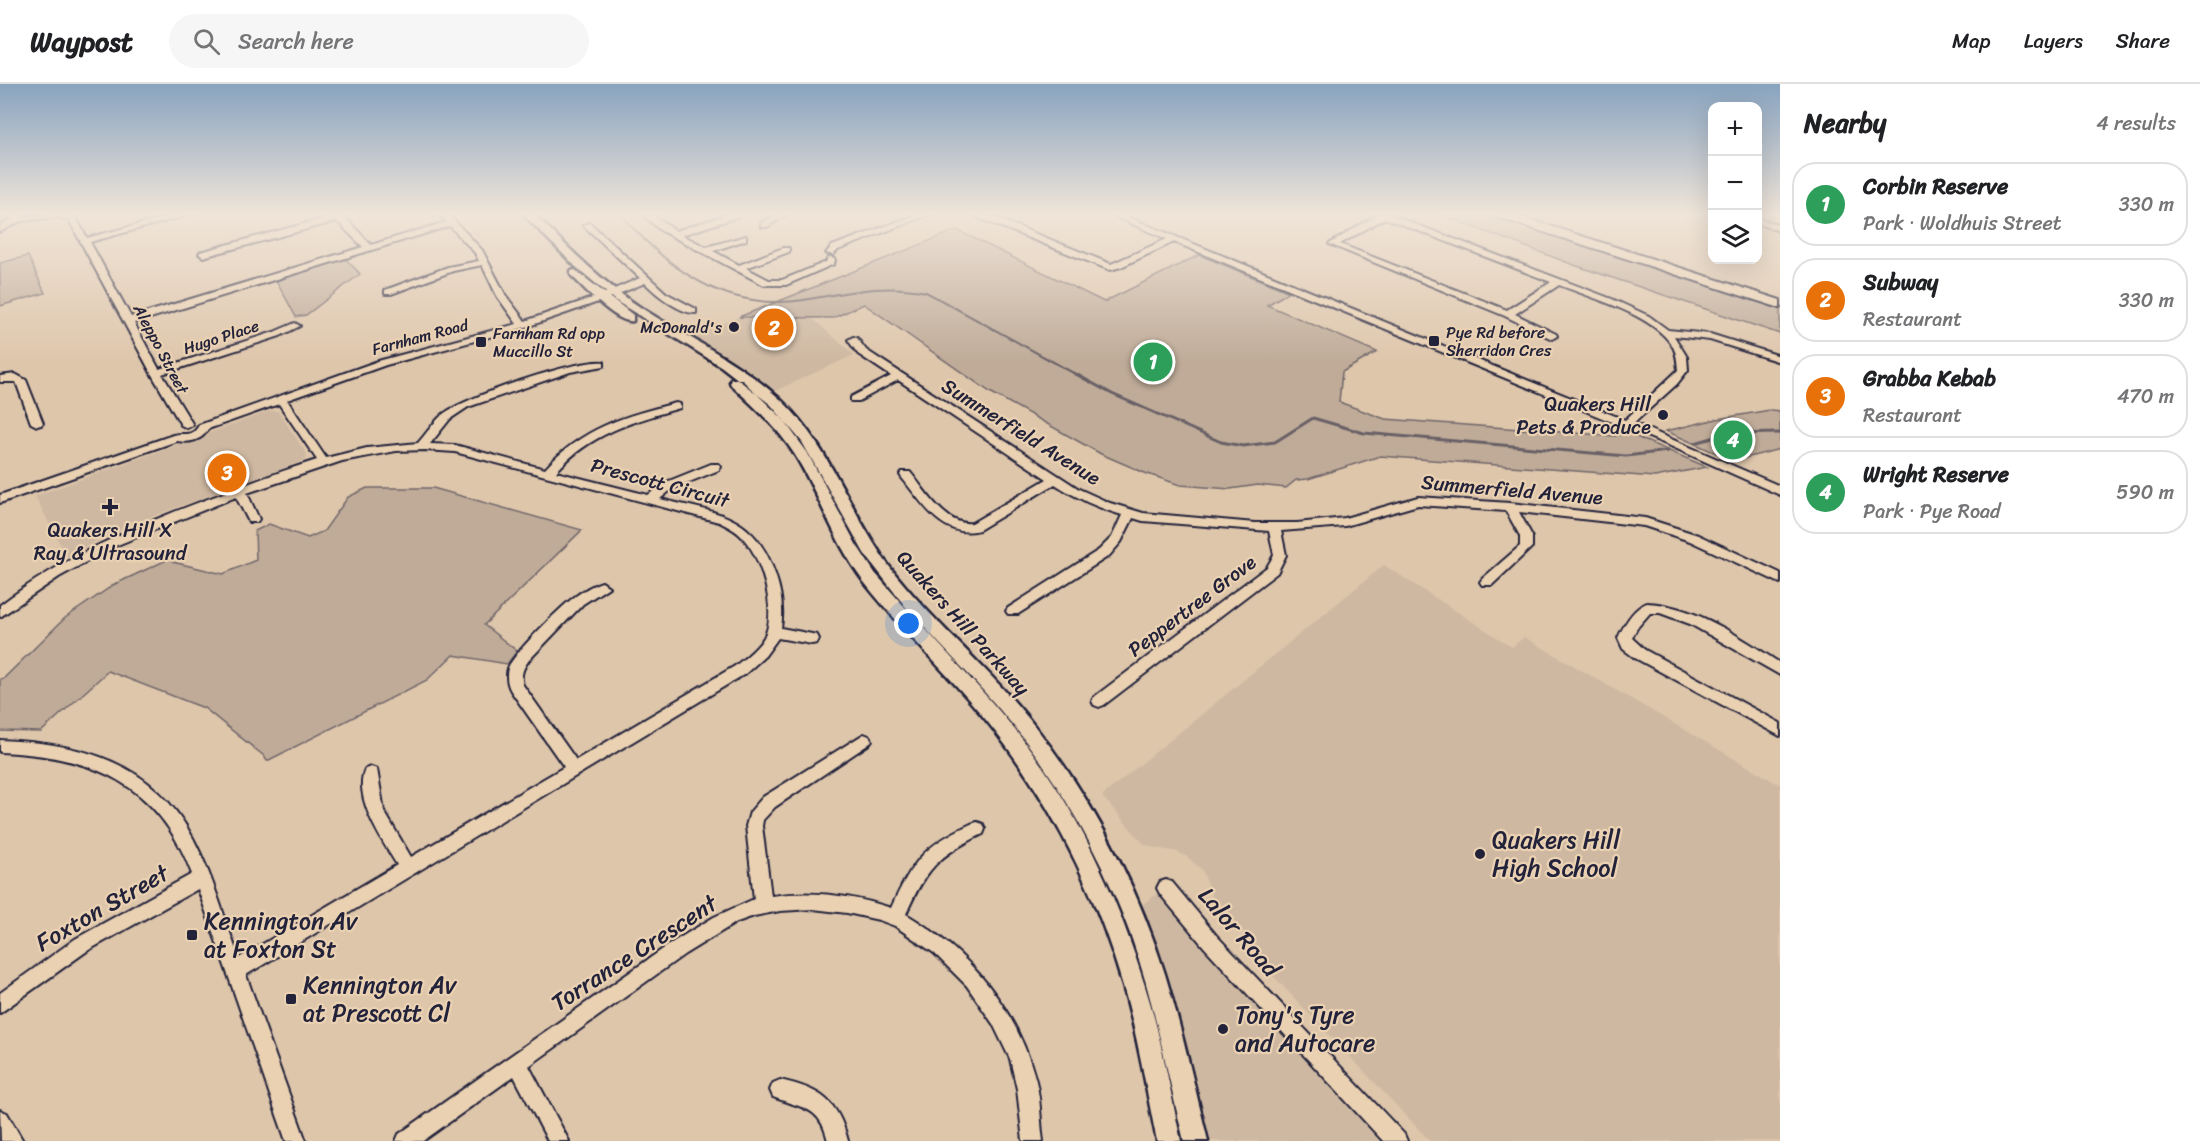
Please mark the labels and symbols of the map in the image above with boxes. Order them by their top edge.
street label: Aleppo Street [125,298,197,400]
pin: 2 [754,306,794,350]
street label: Farnham Road [368,310,473,364]
street label: Hugo Place [179,311,263,363]
place label: McDonald's [640,313,723,342]
place label: Pye Rd before Sherridon Cres [1446,318,1552,365]
place label: Farnham Rd opp Muccillo St [493,319,605,366]
marker: McDonald's [727,320,741,334]
marker: Pye Rd before Sherridon Cres [1427,334,1441,348]
marker: Farnham Rd opp Muccillo St [474,335,488,349]
pin: 1 [1134,340,1172,384]
street label: Summerfield Avenue [934,369,1108,495]
place label: Quakers Hill Pets & Produce [1516,387,1652,445]
marker: Quakers Hill Pets & Produce [1656,408,1670,422]
pin: 4 [1714,418,1752,462]
street label: Prescott Circuit [587,448,734,519]
pin: 3 [208,450,246,496]
street label: Summerfield Avenue [1420,465,1605,515]
marker: Quakers Hill X Ray & Ultrasound [101,498,119,516]
place label: Quakers Hill X Ray & Ultrasound [34,513,188,571]
street label: Quakers Hill Parkway [888,542,1039,705]
street label: Peppertree Grove [1120,546,1264,666]
your location [894,609,923,638]
place label: Quakers Hill High School [1492,819,1621,889]
marker: Quakers Hill High School [1473,847,1487,861]
street label: Foxton Street [27,852,178,963]
street label: Lalor Road [1187,877,1292,988]
street label: Torrance Crescent [542,882,727,1023]
place label: Kennington Av at Foxton St [204,900,359,970]
marker: Kennington Av at Foxton St [185,928,199,942]
place label: Kennington Av at Prescott Cl [303,964,458,1034]
marker: Kennington Av at Prescott Cl [284,992,298,1006]
place label: Tony's Tyre and Autocare [1235,994,1375,1064]
marker: Tony's Tyre and Autocare [1216,1022,1230,1036]

